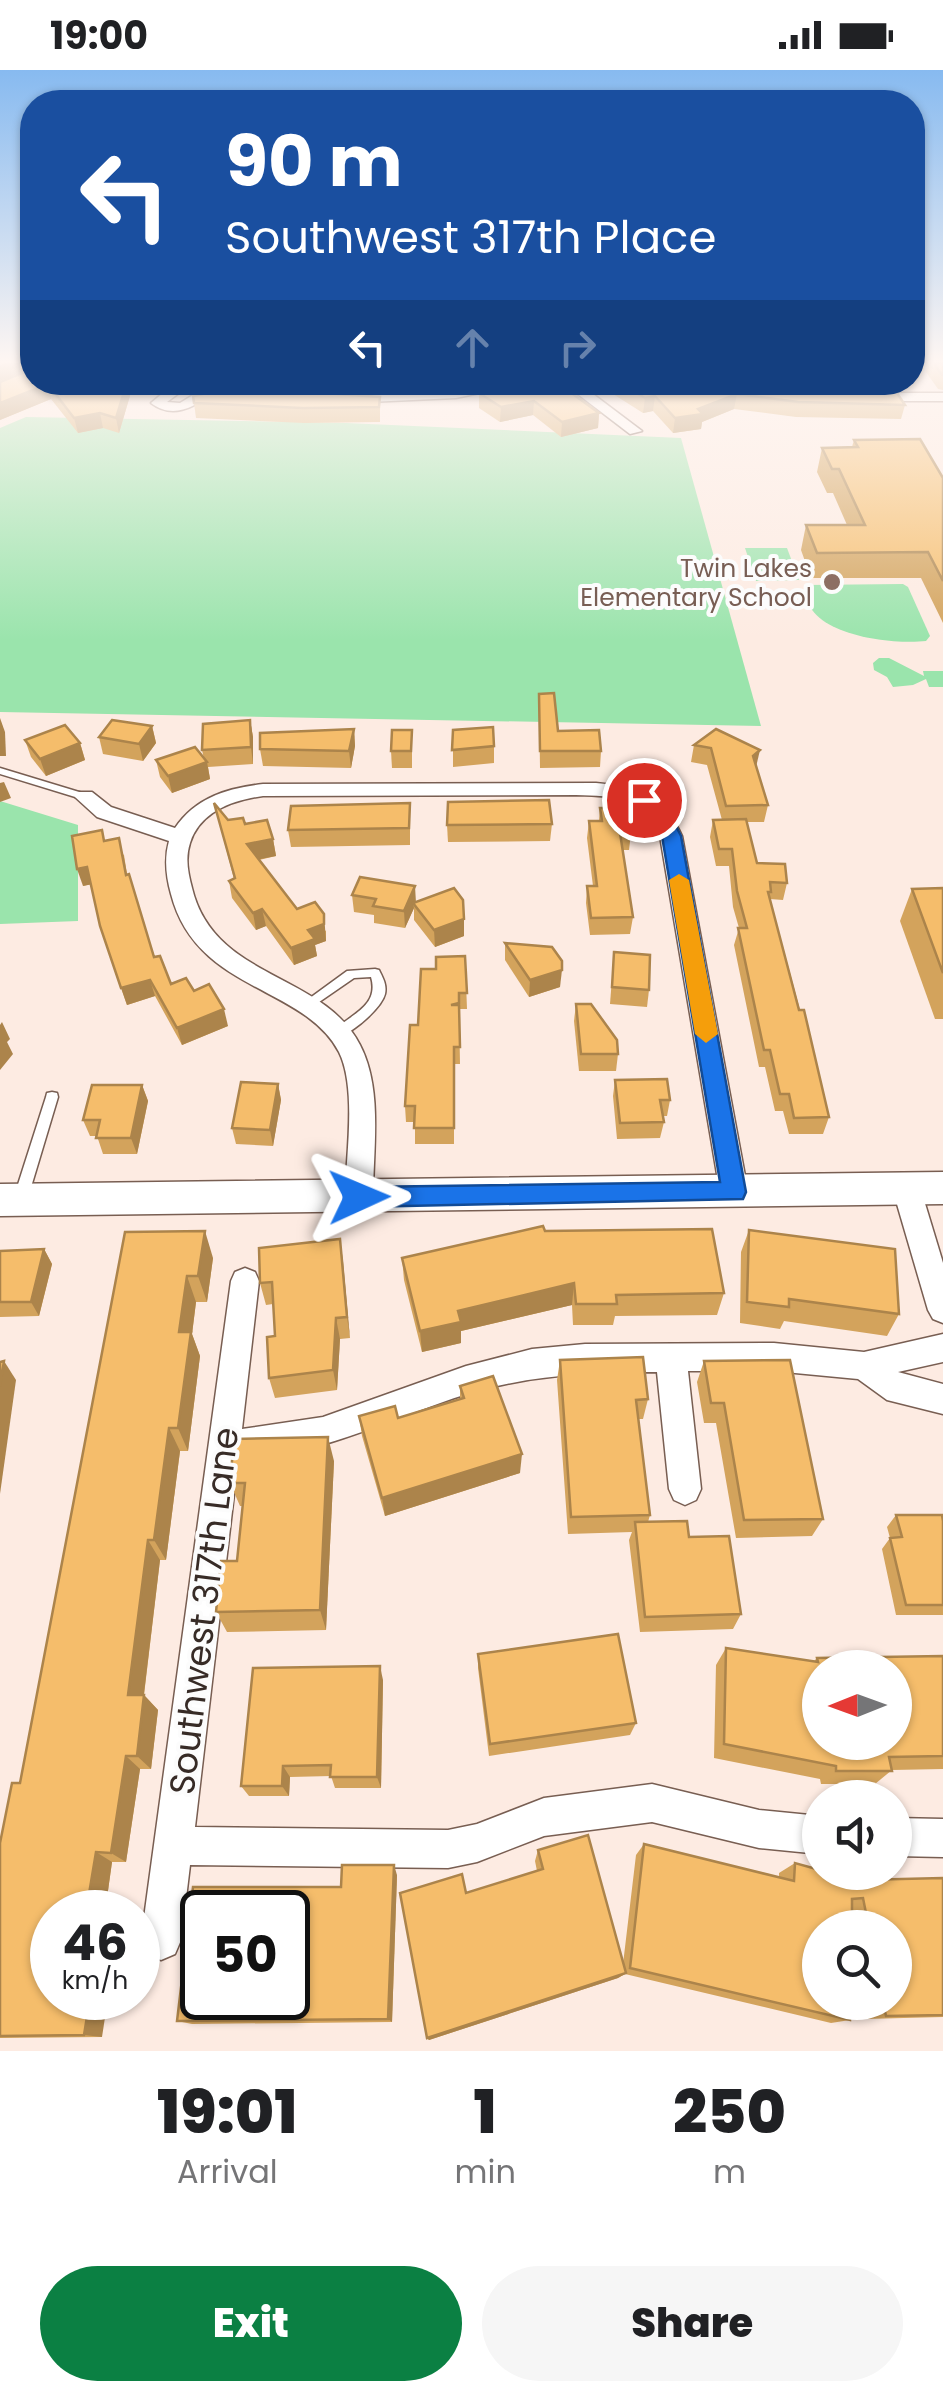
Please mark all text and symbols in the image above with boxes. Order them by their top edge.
text: 19:00 [50,9,148,62]
text: 90 m [225,112,403,211]
icon: left [60,130,190,260]
text: Southwest 317th Place [225,206,716,269]
icon: left [340,320,395,375]
icon: ahead [445,320,500,375]
icon: right [550,320,605,375]
place label: Twin Lakes Elementary School [580,551,812,615]
marker: Twin Lakes Elementary School [821,571,843,593]
pin [602,758,687,843]
icon: arrive [617,773,672,828]
position arrow [307,1145,411,1249]
street label: Southwest 317th Lane [157,1425,250,1797]
north arrow [802,1650,912,1760]
map controls [802,1650,912,2020]
button: sound [802,1780,912,1890]
speed limit sign: 50 [180,1890,310,2020]
text: 46 [62,1907,128,1978]
button: search [802,1910,912,2020]
text: km/h [62,1963,128,1998]
text: 19:01 [157,2070,297,2154]
text: 1 [474,2070,497,2154]
text: 250 [673,2070,786,2154]
text: Arrival [177,2149,278,2194]
text: min [455,2149,516,2194]
text: m [713,2149,746,2194]
button: Exit [40,2266,462,2381]
button: Share [482,2266,903,2381]

